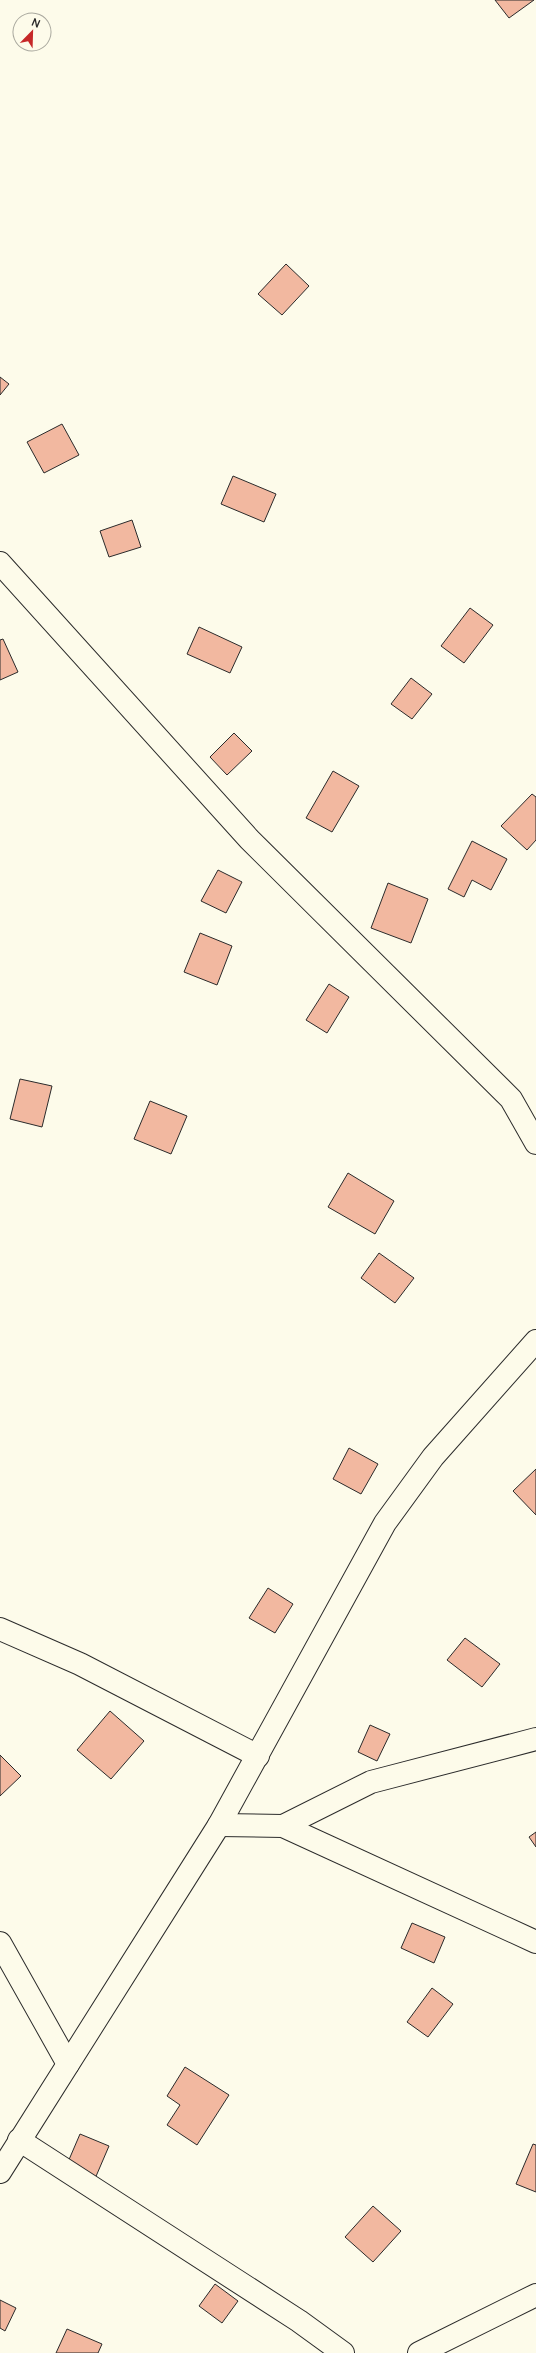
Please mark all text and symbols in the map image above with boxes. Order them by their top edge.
north arrow [12,12,52,52]
text: N [30,14,43,31]

